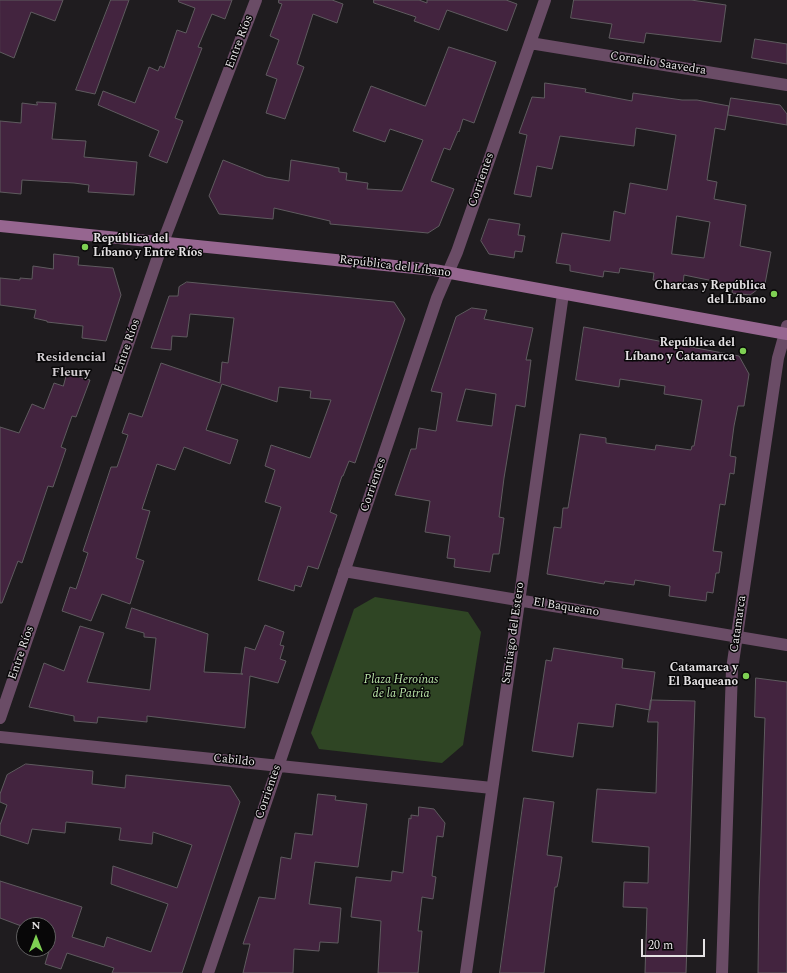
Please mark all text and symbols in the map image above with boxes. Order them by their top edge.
street label: Entre Ríos [223,13,257,71]
street label: Cornelio Saavedra [609,49,707,79]
street label: Corrientes [466,151,498,209]
place label: República del Líbano y Entre Ríos [93,233,203,261]
marker: República del Líbano y Entre Ríos [80,242,90,252]
street label: República del Líbano [338,253,452,281]
place label: Charcas y República del Líbano [654,280,766,308]
marker: Charcas y República del Líbano [769,289,779,299]
street label: Entre Ríos [112,317,144,375]
place label: República del Líbano y Catamarca [625,337,735,365]
marker: República del Líbano y Catamarca [738,346,748,356]
district label: Residencial Fleury [36,350,106,381]
street label: Corrientes [358,456,390,514]
street label: Santiago del Estero [500,581,528,685]
street label: Catamarca [728,595,750,653]
street label: El Baqueano [532,596,600,620]
street label: Entre Ríos [6,624,38,682]
place label: Catamarca y El Baqueano [668,662,738,690]
marker: Catamarca y El Baqueano [741,671,751,681]
park label: Plaza Heroínas de la Patria [364,674,438,702]
street label: Cabildo [213,752,255,770]
street label: Corrientes [253,763,285,821]
north arrow [16,917,56,957]
text: N [32,917,40,934]
scale bar [643,931,707,957]
text: 20 m [648,936,673,955]

